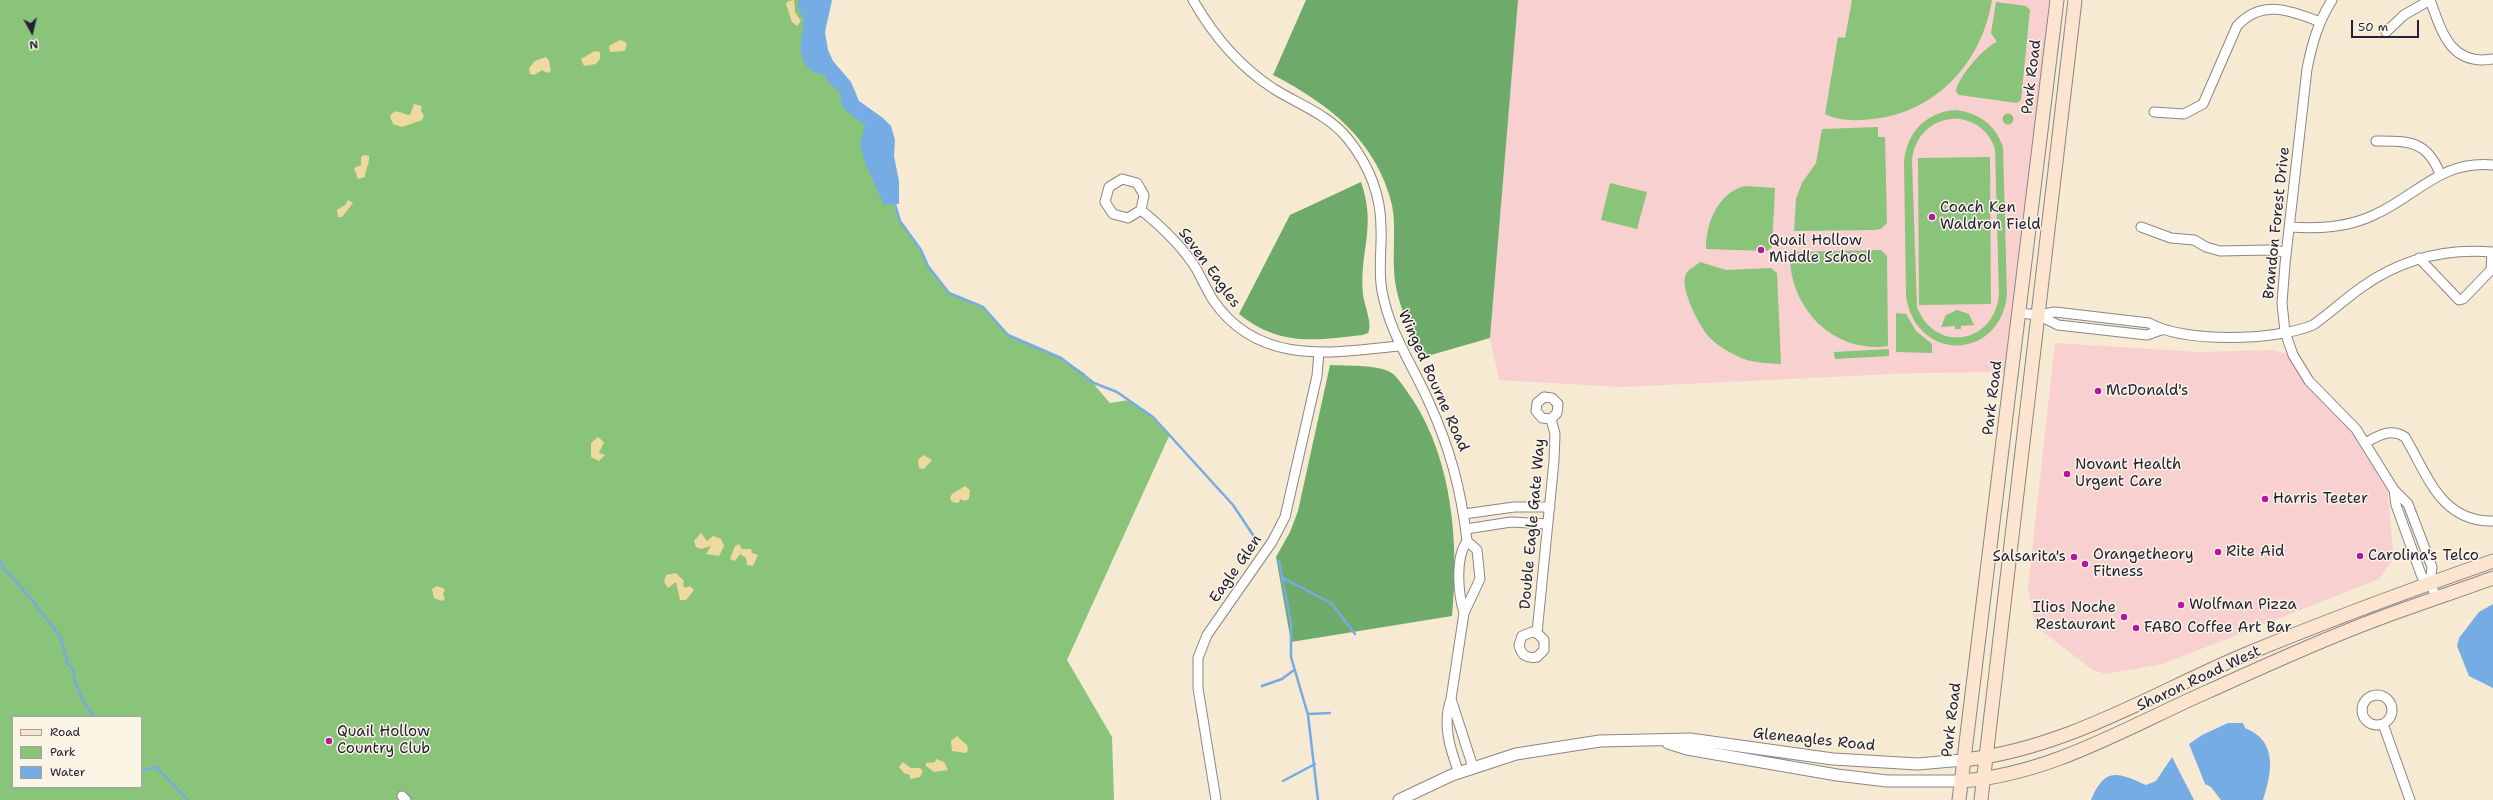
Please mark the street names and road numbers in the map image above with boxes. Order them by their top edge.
street label: Park Road [2018,39,2046,115]
street label: Brandon Forest Drive [2260,146,2294,300]
street label: Seven Eagles [1174,225,1244,311]
street label: Winged Bourne Road [1394,307,1472,455]
street label: Park Road [1979,360,2007,436]
street label: Double Eagle Gate Way [1517,438,1549,610]
street label: Eagle Glen [1206,532,1266,606]
street label: Sharon Road West [2134,642,2264,716]
street label: Park Road [1938,682,1966,758]
street label: Gleneagles Road [1752,725,1876,755]

